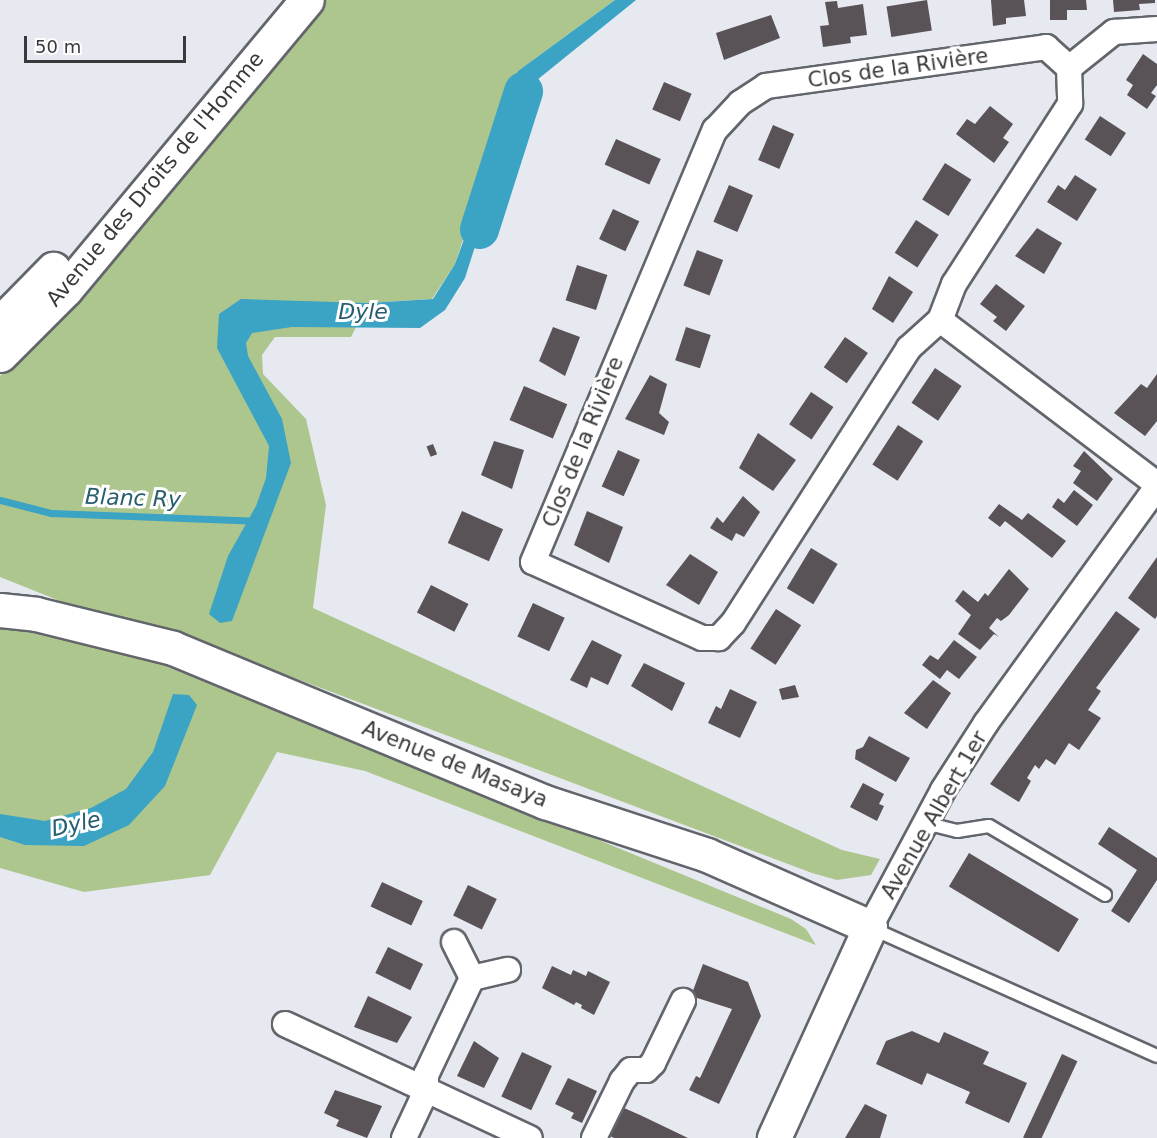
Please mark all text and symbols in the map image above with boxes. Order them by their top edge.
scale bar [27,24,189,62]
text: 50 m [35,36,81,57]
street label: Clos de la Rivière [806,43,990,93]
street label: Avenue des Droits de l'Homme [41,47,269,311]
water label: Dyle [338,299,388,325]
street label: Clos de la Rivière [537,353,629,531]
water label: Blanc Ry [85,483,181,513]
street label: Avenue de Masaya [359,715,551,813]
street label: Avenue Albert 1er [876,727,992,903]
water label: Dyle [49,806,103,842]

